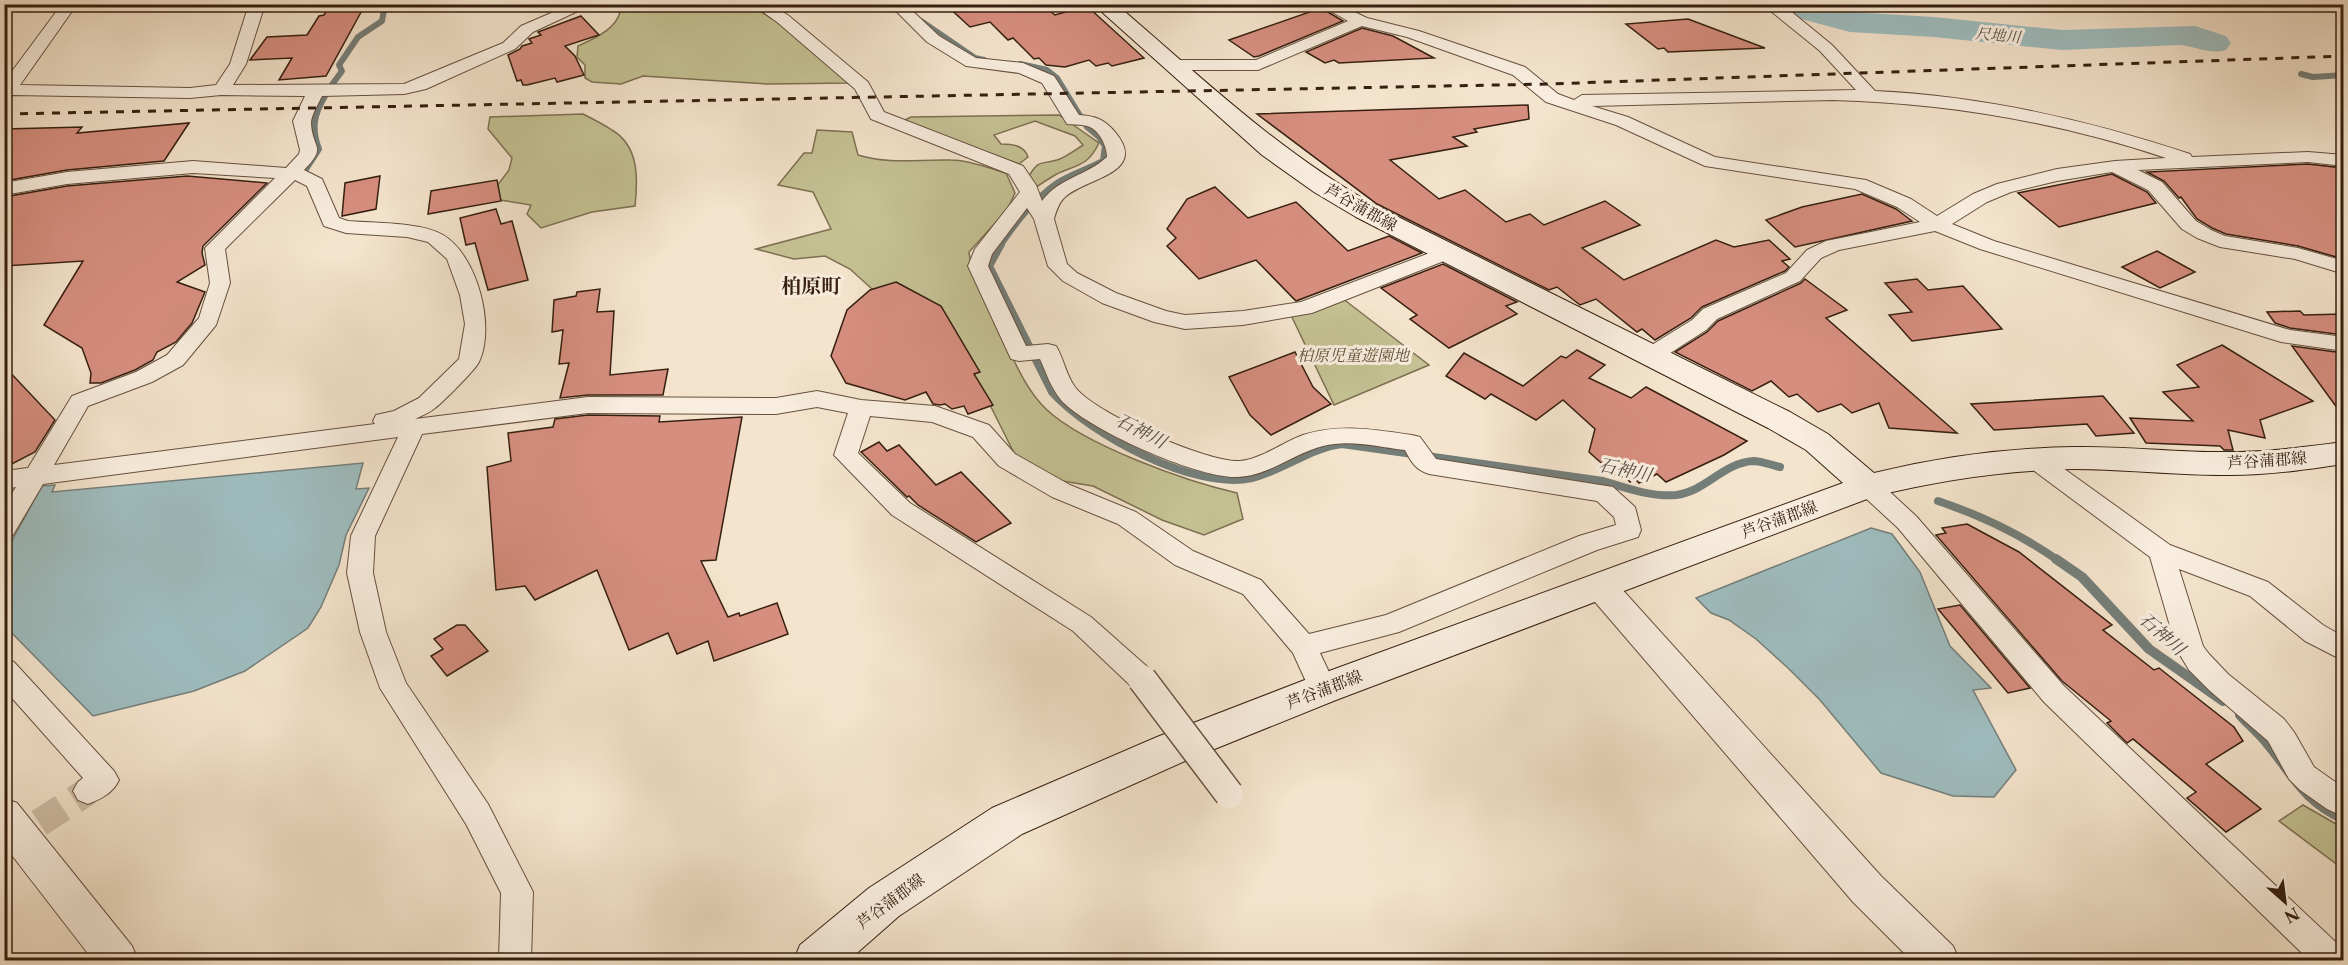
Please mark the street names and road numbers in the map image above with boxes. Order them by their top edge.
street label: 芦谷蒲郡線 [1321,179,1401,235]
street label: 芦谷蒲郡線 [2226,447,2308,473]
street label: 芦谷蒲郡線 [1738,496,1820,542]
street label: 芦谷蒲郡線 [1283,665,1365,713]
street label: 芦谷蒲郡線 [852,869,928,933]

